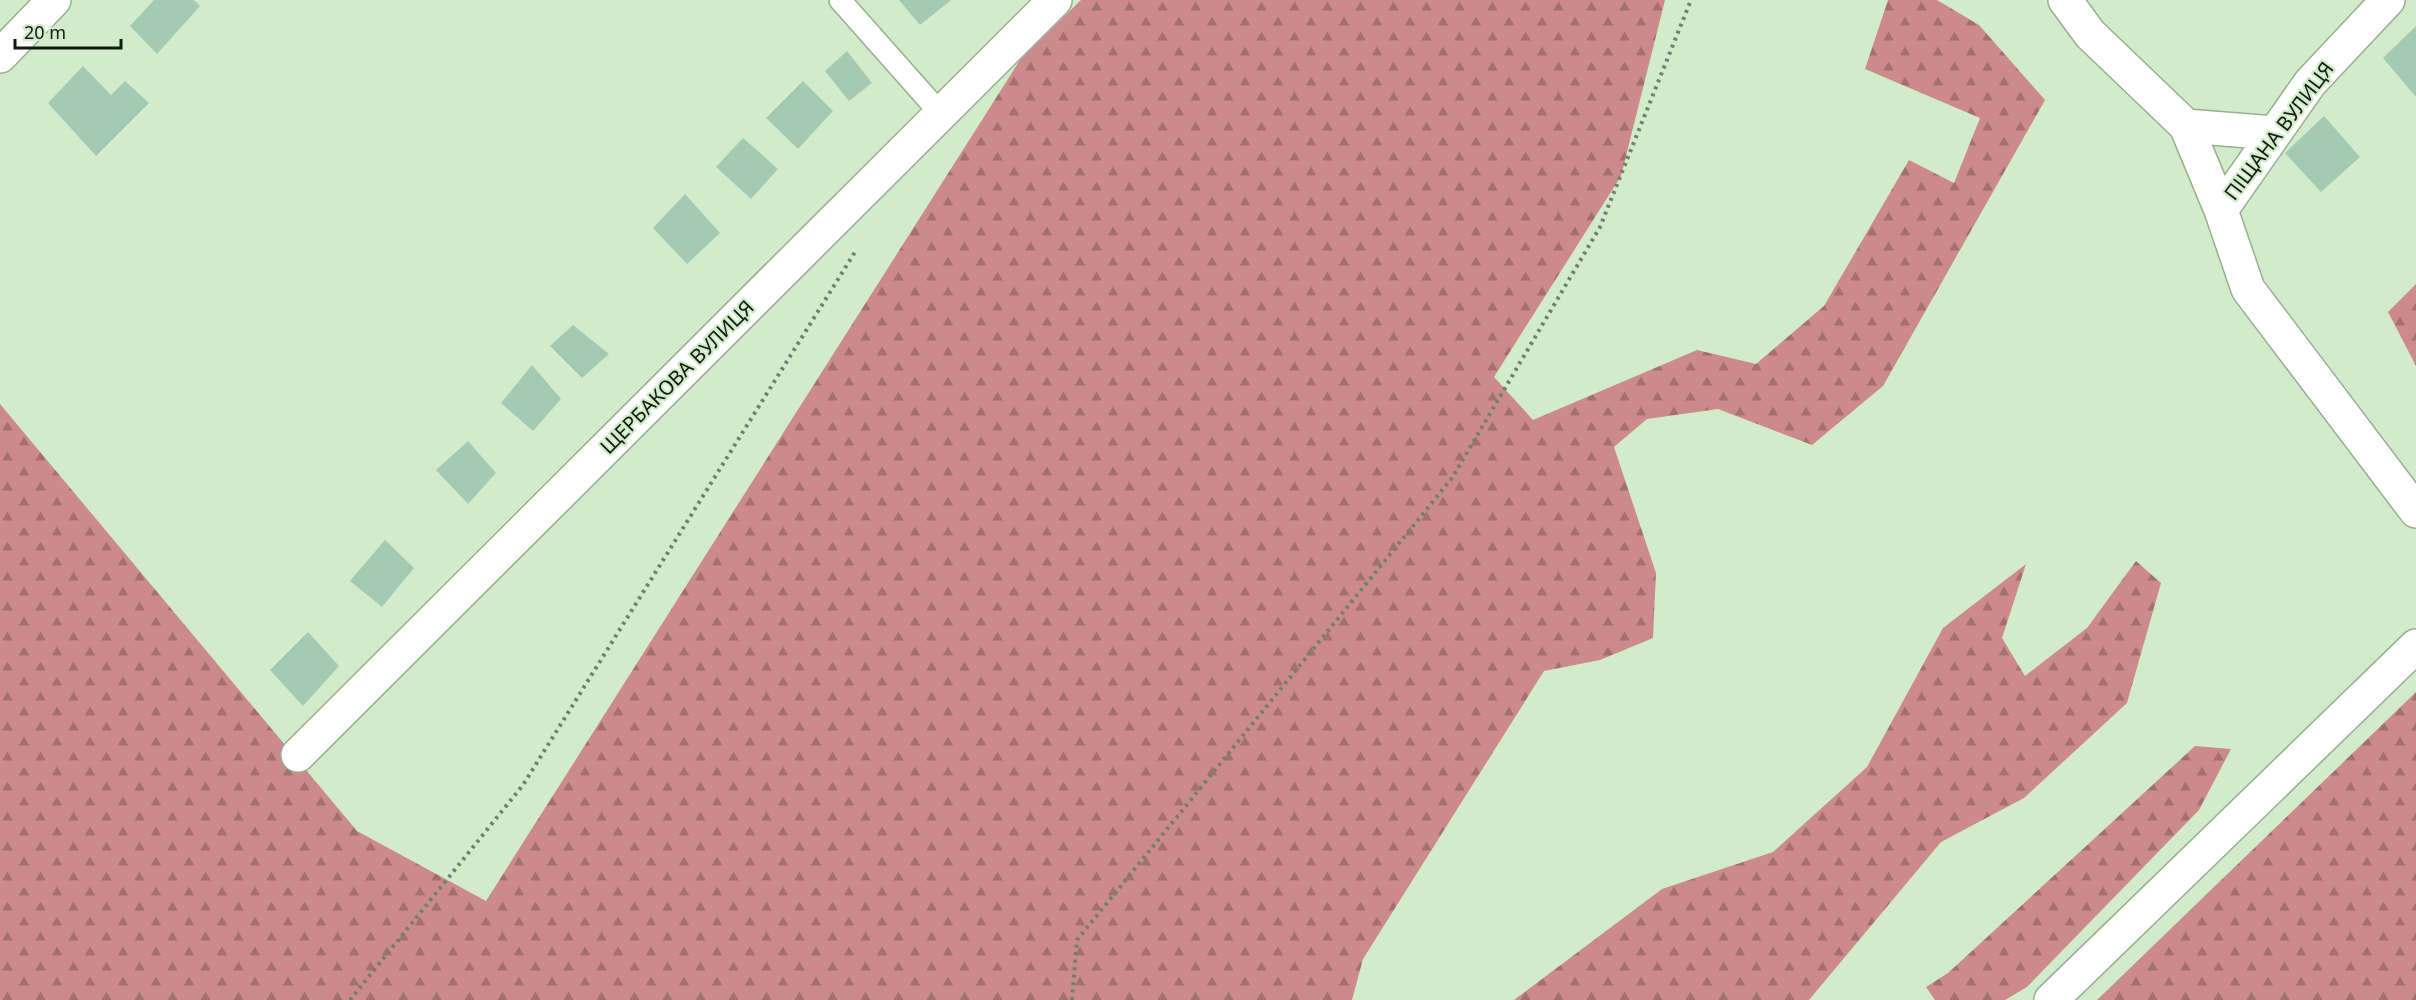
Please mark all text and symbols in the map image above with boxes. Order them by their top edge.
scale bar [15,12,122,50]
text: 20 m [24,20,66,44]
street label: ПІЩАНА ВУЛИЦЯ [2218,56,2340,205]
street label: ЩЕРБАКОВА ВУЛИЦЯ [594,294,759,459]

